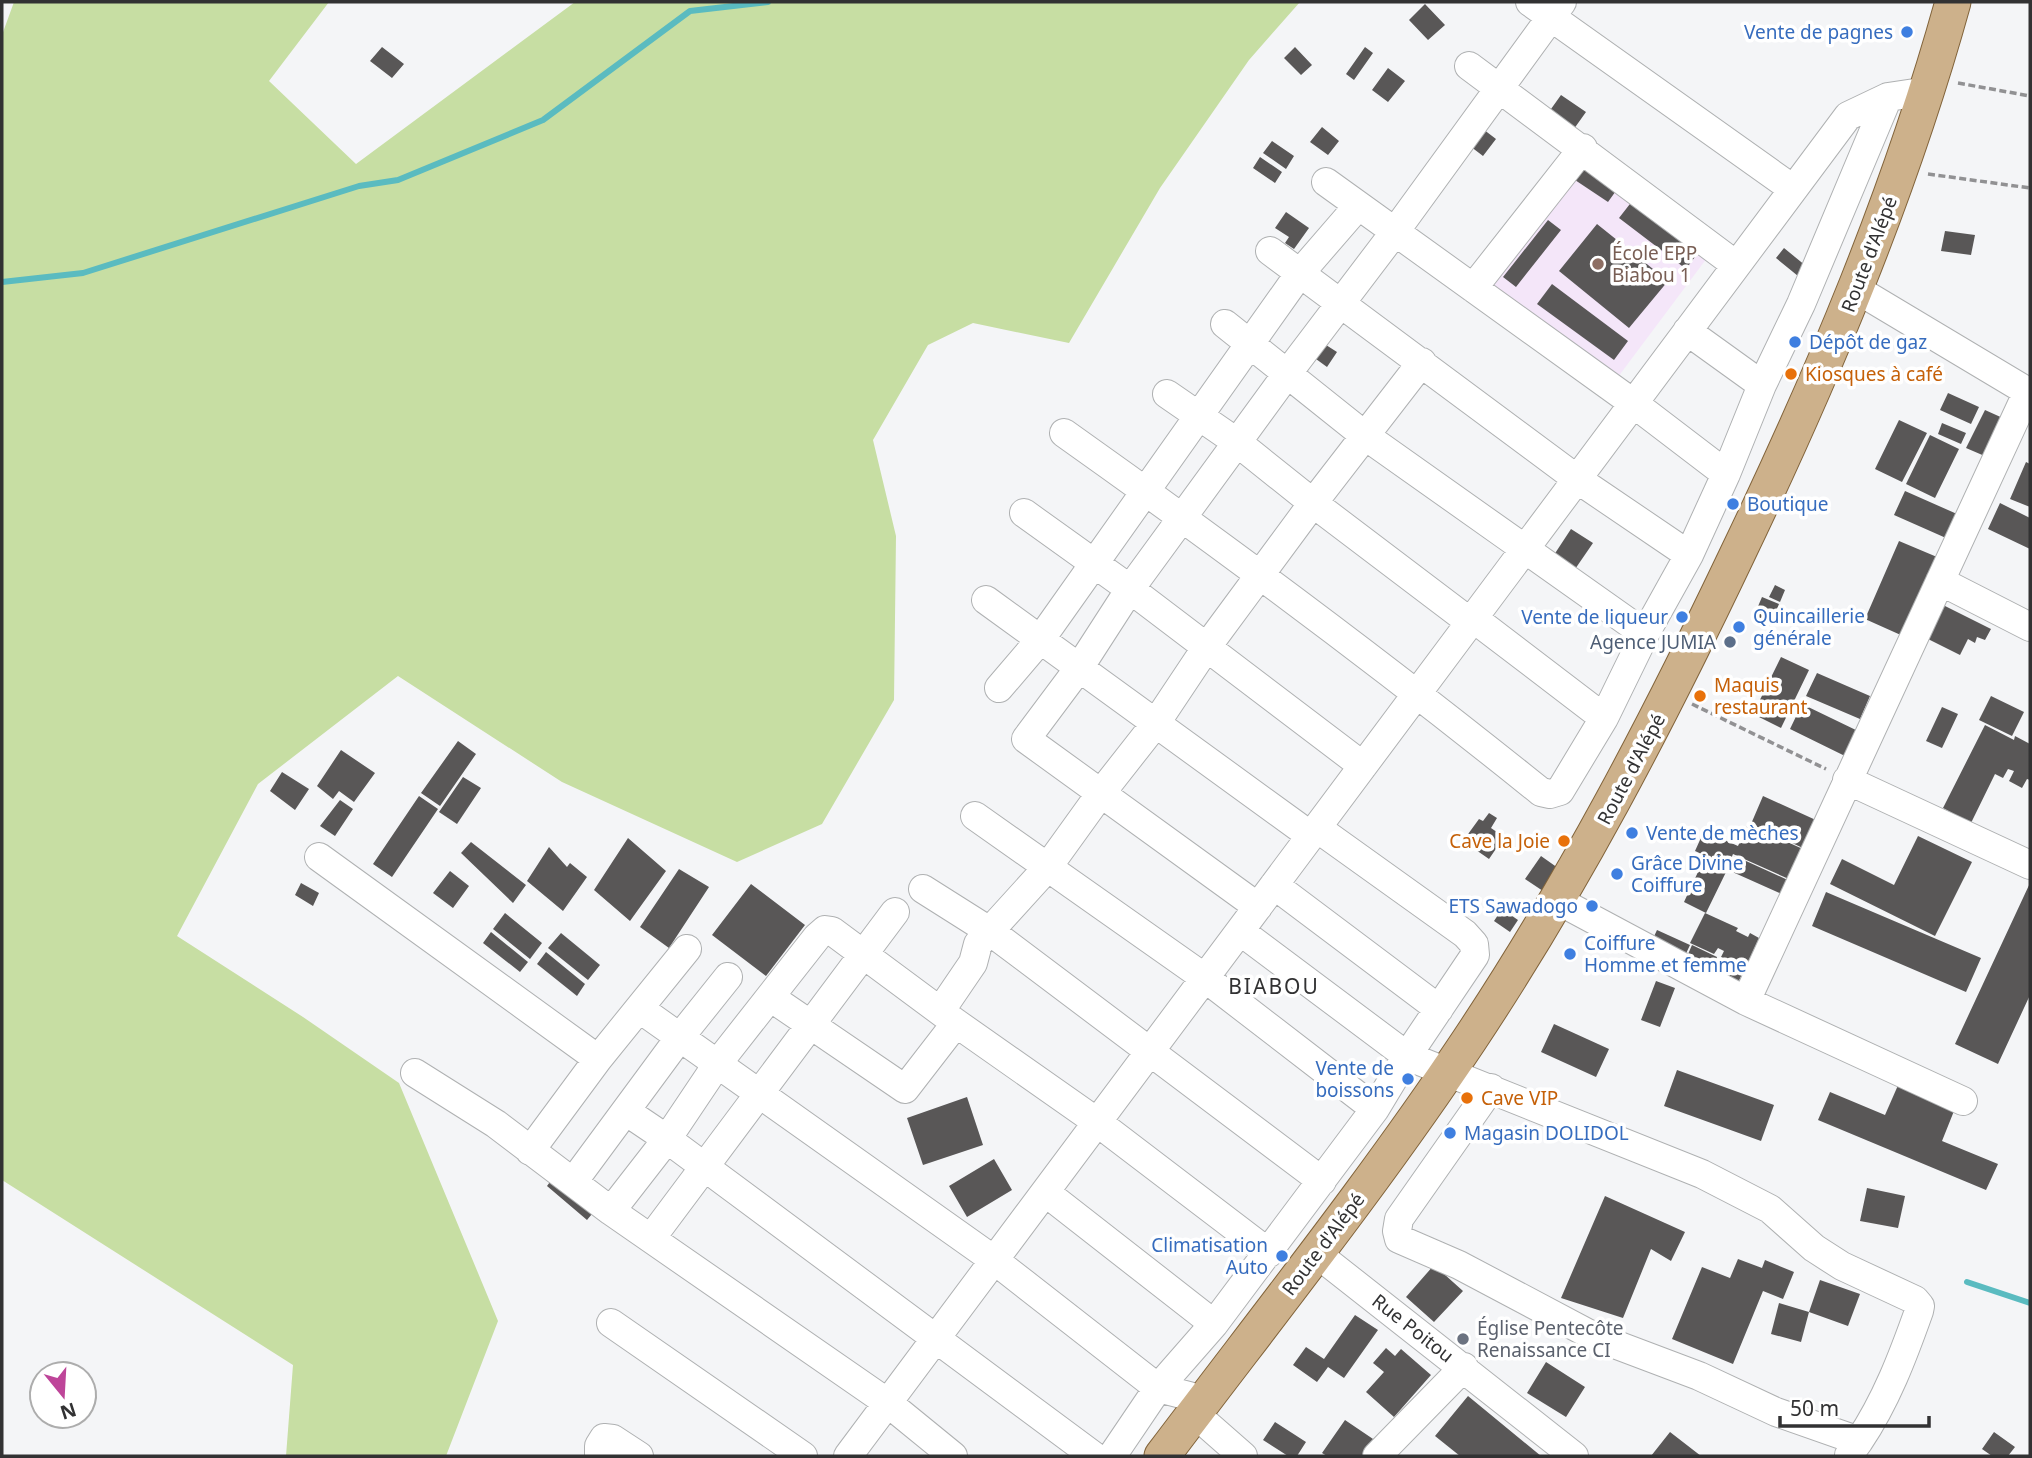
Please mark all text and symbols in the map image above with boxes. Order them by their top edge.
place label: Vente de pagnes [1744,19,1893,45]
marker: Vente de pagnes [1899,24,1915,40]
street label: Route d'Alépé [1835,192,1903,316]
place label: École EPP Biabou 1 [1612,240,1697,288]
marker: École EPP Biabou 1 [1590,256,1606,272]
place label: Dépôt de gaz [1809,329,1927,355]
marker: Dépôt de gaz [1787,334,1803,350]
place label: Kiosques à café [1805,361,1943,387]
marker: Kiosques à café [1783,366,1799,382]
place label: Boutique [1747,491,1829,517]
marker: Boutique [1725,496,1741,512]
place label: Quincaillerie générale [1753,603,1865,651]
place label: Vente de liqueur [1521,604,1668,630]
marker: Vente de liqueur [1674,609,1690,625]
marker: Quincaillerie générale [1731,619,1747,635]
place label: Agence JUMIA [1590,629,1717,655]
marker: Agence JUMIA [1722,634,1738,650]
place label: Maquis restaurant [1714,672,1807,720]
marker: Maquis restaurant [1692,688,1708,704]
street label: Route d'Alépé [1591,709,1671,829]
place label: Vente de mèches [1646,820,1799,846]
marker: Vente de mèches [1624,825,1640,841]
place label: Cave la Joie [1449,828,1550,854]
marker: Cave la Joie [1556,833,1572,849]
place label: Grâce Divine Coiffure [1631,850,1744,898]
marker: Grâce Divine Coiffure [1609,866,1625,882]
place label: ETS Sawadogo [1448,893,1578,919]
marker: ETS Sawadogo [1584,898,1600,914]
place label: Coiffure Homme et femme [1584,930,1747,978]
marker: Coiffure Homme et femme [1562,946,1578,962]
district label: BIABOU [1228,972,1320,1000]
place label: Vente de boissons [1315,1055,1394,1103]
marker: Vente de boissons [1400,1071,1416,1087]
place label: Cave VIP [1481,1085,1558,1111]
marker: Cave VIP [1459,1090,1475,1106]
place label: Magasin DOLIDOL [1464,1120,1629,1146]
marker: Magasin DOLIDOL [1442,1125,1458,1141]
street label: Route d'Alépé [1276,1187,1370,1301]
place label: Climatisation Auto [1151,1232,1268,1280]
marker: Climatisation Auto [1274,1248,1290,1264]
street label: Rue Poitou [1367,1288,1459,1368]
place label: Église Pentecôte Renaissance CI [1477,1315,1624,1363]
marker: Église Pentecôte Renaissance CI [1455,1331,1471,1347]
north arrow [28,1360,98,1430]
scale bar [1780,1384,1929,1428]
text: 50 m [1790,1394,1839,1422]
text: N [57,1396,80,1426]

